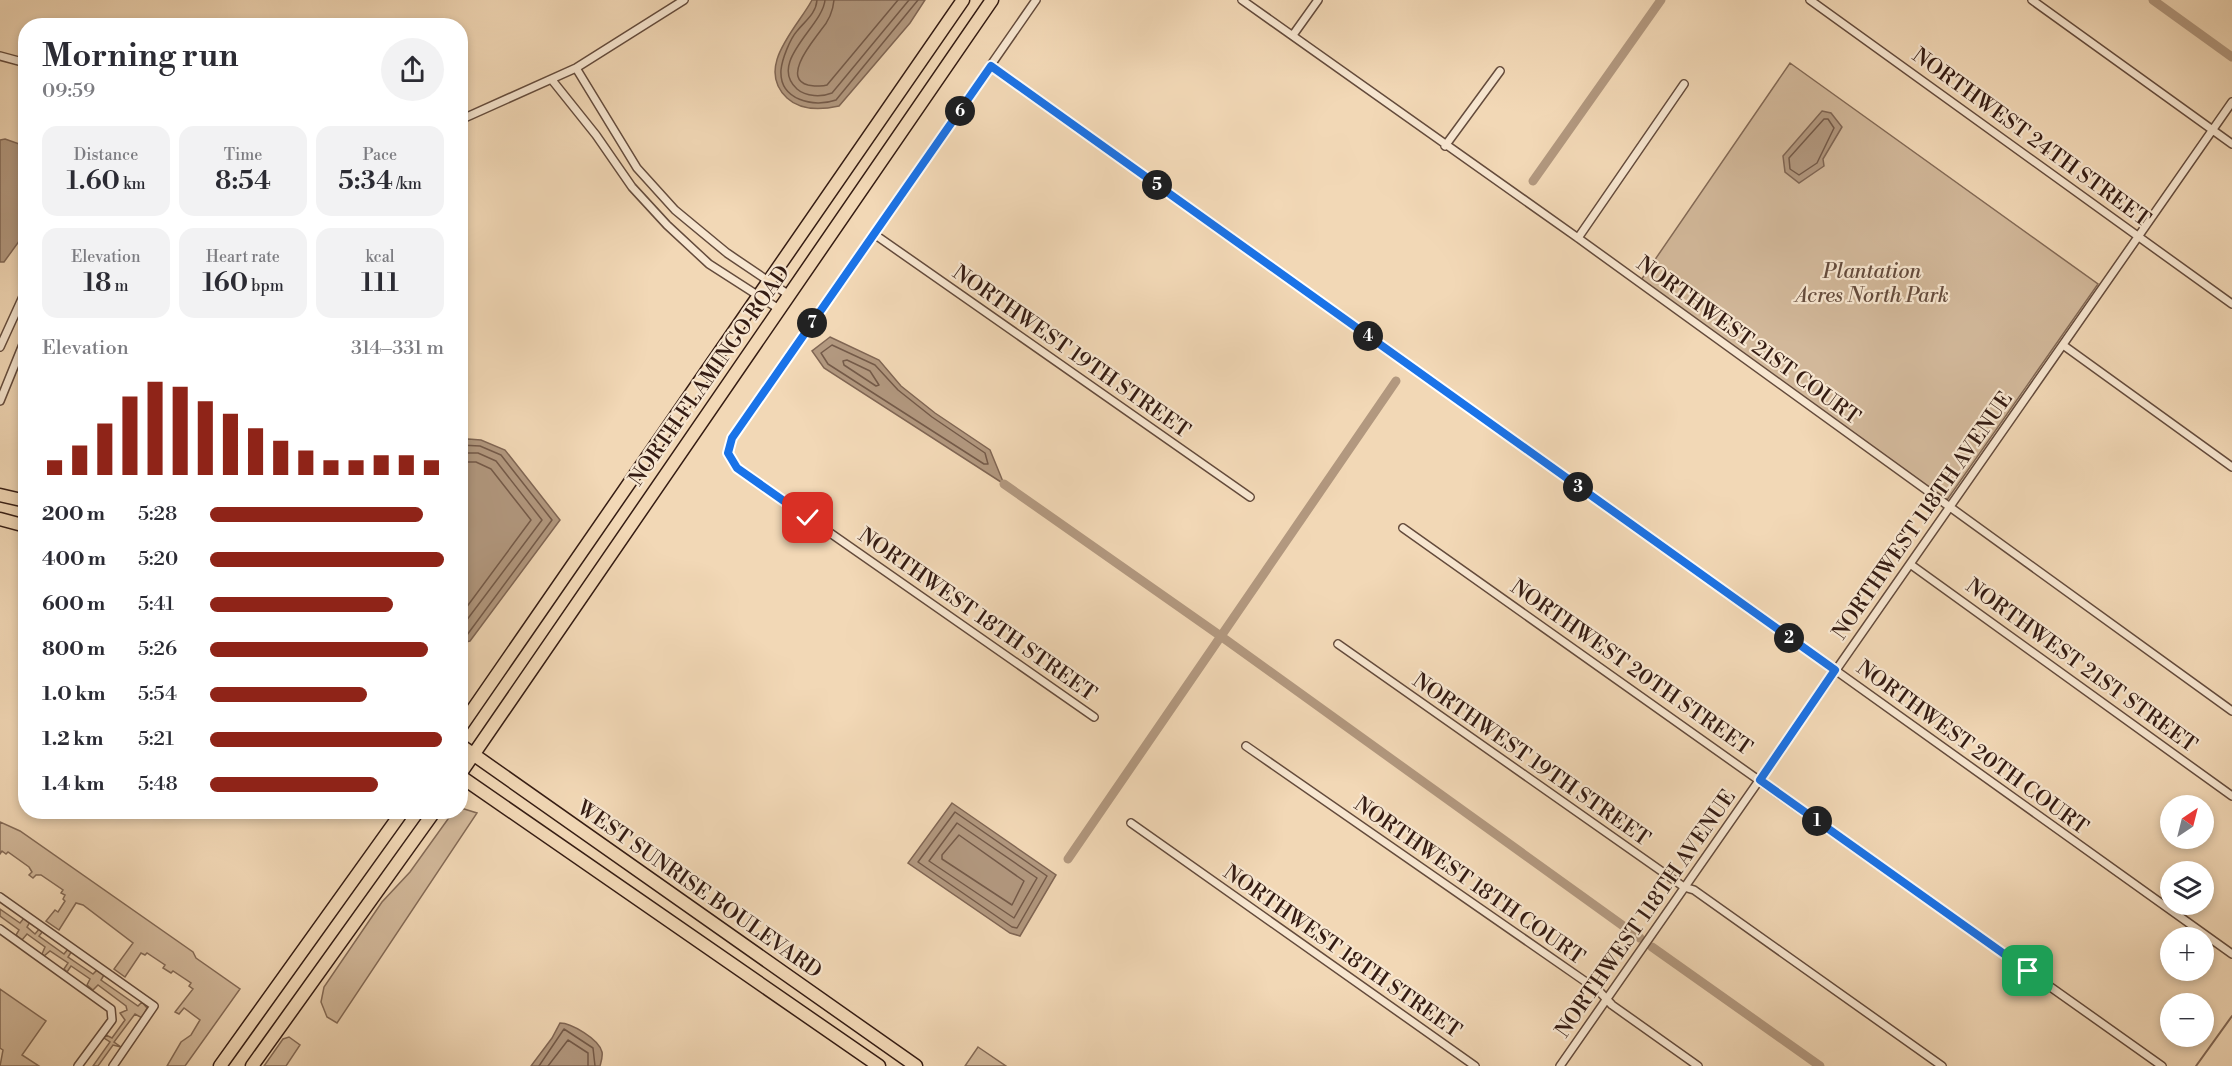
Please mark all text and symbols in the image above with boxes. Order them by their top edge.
text: Morning run [42,36,239,77]
button: share [381,38,444,101]
street label: NORTHWEST 24TH STREET [1907,43,2155,233]
text: 09:59 [42,79,95,104]
pin: 6 [945,96,975,126]
text: 6 [955,101,965,121]
text: Distance [74,145,138,165]
text: Time [224,145,262,165]
text: Pace [363,145,397,165]
text: 1.60 [66,165,120,197]
text: 8:54 [215,165,271,197]
text: 5:34 [338,165,393,197]
pin: 5 [1142,170,1172,200]
text: km [120,174,146,194]
text: /km [393,174,422,194]
text: 5 [1152,175,1162,195]
text: Elevation [71,247,141,267]
text: Heart rate [206,247,280,267]
text: kcal [365,247,395,267]
street label: NORTHWEST 21ST COURT [1631,251,1865,431]
park label: Plantation Acres North Park [1793,259,1949,309]
street label: NORTHWEST 19TH STREET [947,260,1195,444]
street label: NORTH FLAMINGO ROAD [624,261,796,491]
text: 18 [83,267,111,299]
text: 160 [202,267,248,299]
text: 111 [361,267,399,299]
text: m [111,276,129,296]
text: bpm [248,276,284,296]
pin: 7 [797,308,827,338]
text: 7 [807,313,817,333]
pin: 4 [1353,321,1383,351]
text: 4 [1363,326,1373,346]
text: Elevation [42,336,129,361]
text: 314–331 m [351,336,444,361]
street label: NORTHWEST 118TH AVENUE [1827,387,2019,645]
pin: 3 [1563,472,1593,502]
text: 3 [1573,477,1583,497]
pin [782,492,833,543]
icon: check [791,501,824,534]
text: 200 m [42,502,105,527]
text: 5:28 [138,502,177,527]
street label: NORTHWEST 18TH STREET [853,523,1101,707]
text: 400 m [42,547,106,572]
text: 5:20 [138,547,178,572]
street label: NORTHWEST 21ST STREET [1960,573,2202,759]
street label: NORTHWEST 20TH STREET [1505,574,1757,762]
text: 600 m [42,592,105,617]
text: 5:41 [138,592,174,617]
pin: 2 [1774,623,1804,653]
text: 2 [1784,628,1794,648]
text: 800 m [42,637,105,662]
text: 5:26 [138,637,177,662]
street label: NORTHWEST 20TH COURT [1851,655,2093,841]
street label: NORTHWEST 19TH STREET [1407,668,1655,852]
text: 1.0 km [42,682,106,707]
text: 5:54 [138,682,177,707]
text: 1.2 km [42,727,104,752]
text: 5:21 [138,727,174,752]
text: 1.4 km [42,772,104,797]
text: 5:48 [138,772,178,797]
street label: NORTHWEST 118TH AVENUE [1550,785,1742,1043]
street label: NORTHWEST 18TH COURT [1349,791,1589,971]
street label: WEST SUNRISE BOULEVARD [571,795,826,985]
north arrow [2160,795,2214,849]
map controls [2160,795,2214,1047]
pin: 1 [1802,806,1832,836]
text: 1 [1813,811,1821,831]
street label: NORTHWEST 18TH STREET [1218,860,1466,1044]
button: layers [2160,861,2214,915]
button: + [2160,927,2214,981]
pin [2002,945,2053,996]
icon: arrive [2011,954,2044,987]
button: − [2160,993,2214,1047]

